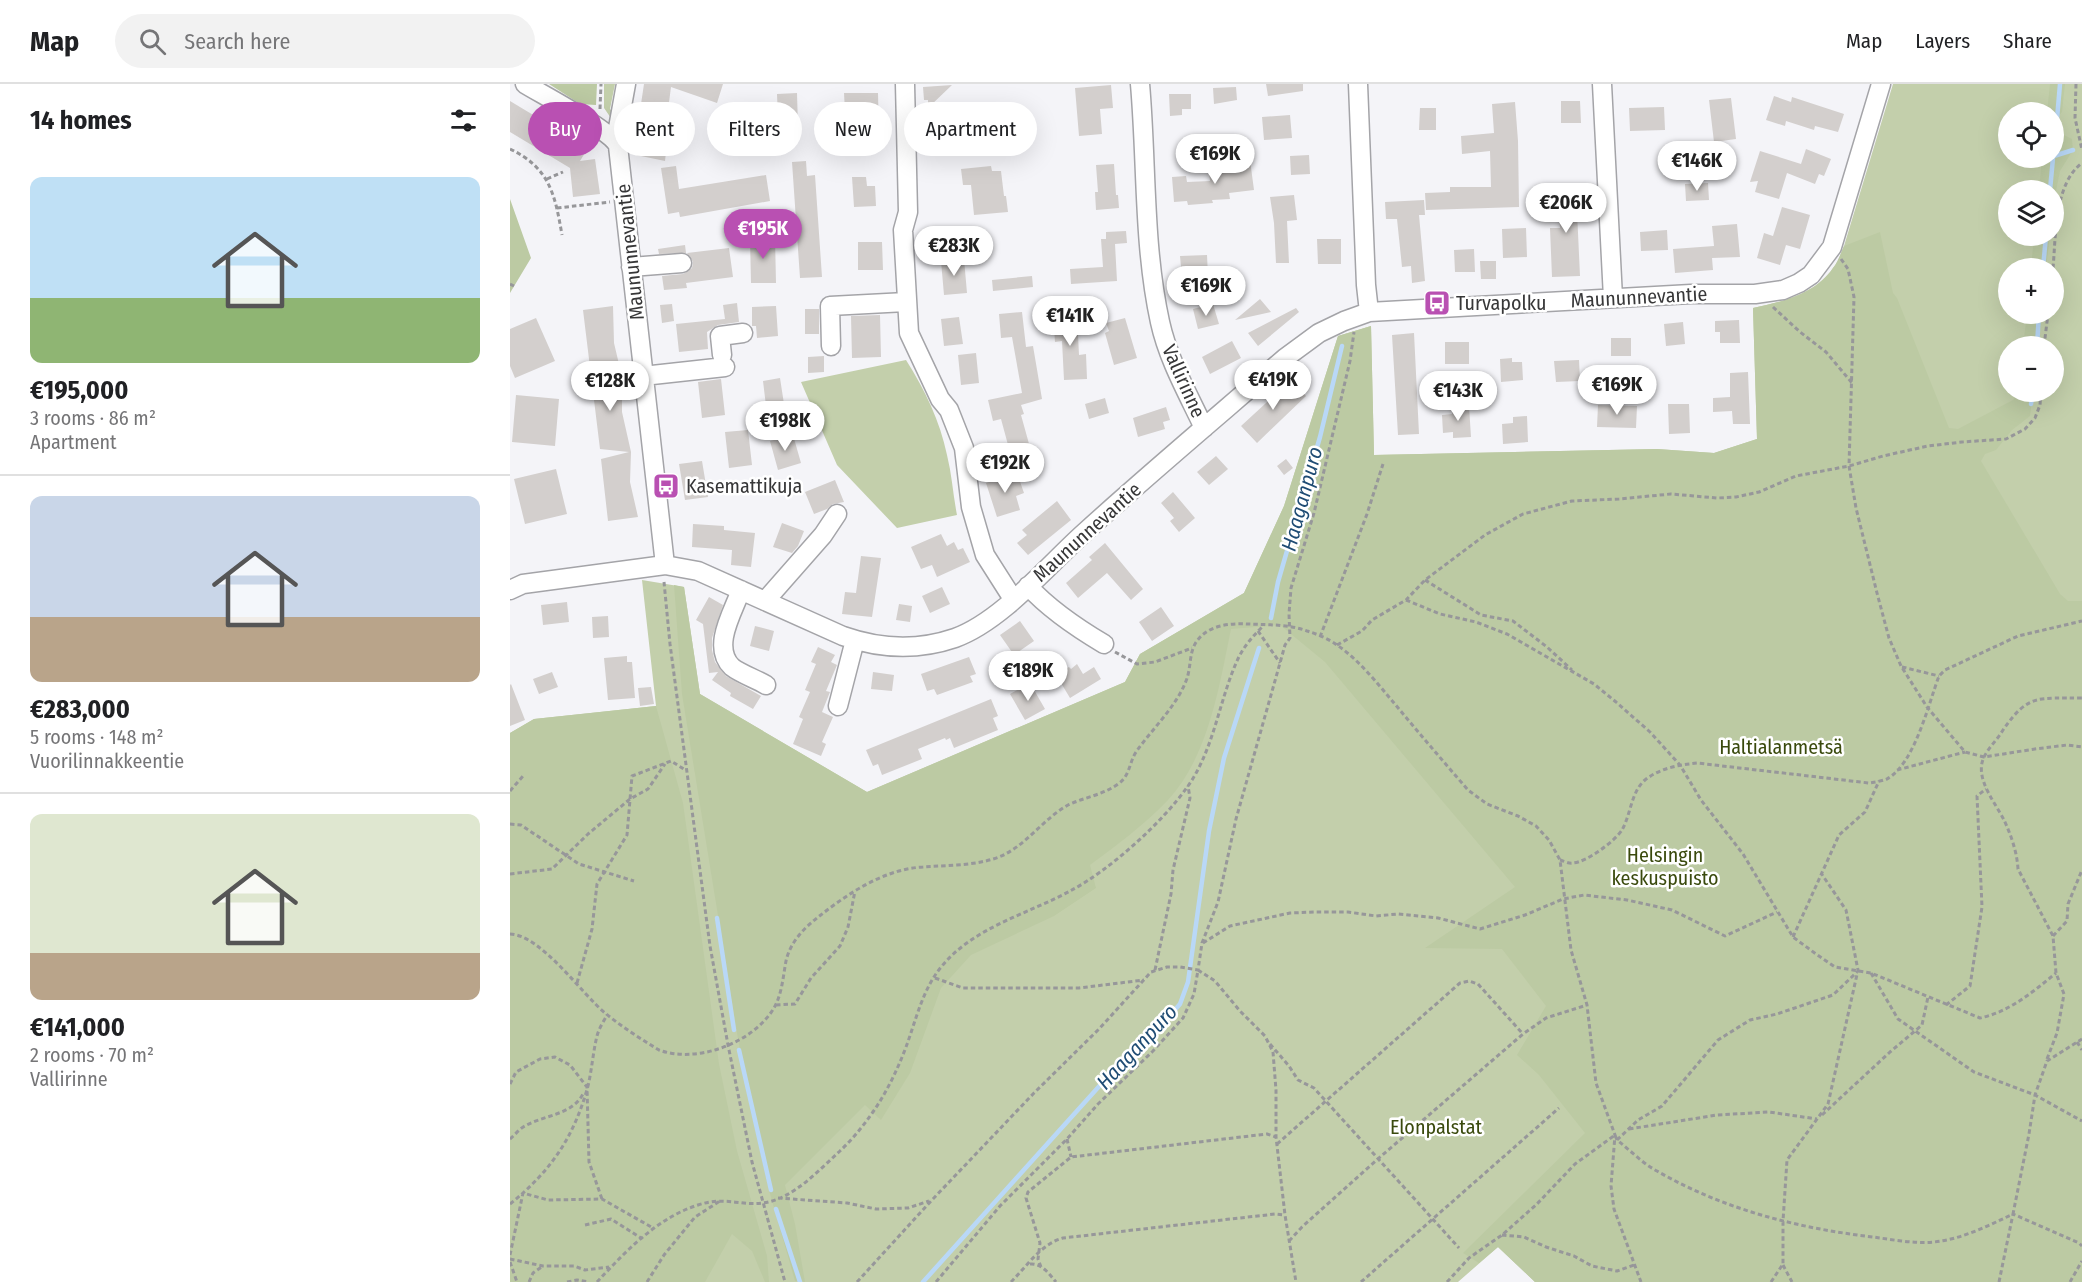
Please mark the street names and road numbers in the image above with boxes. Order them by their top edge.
street label: Maununnevantie [611,183,649,321]
street label: Maununnevantie [1570,281,1708,313]
street label: Vallirinne [1157,341,1211,421]
street label: Maununnevantie [1028,477,1146,587]

